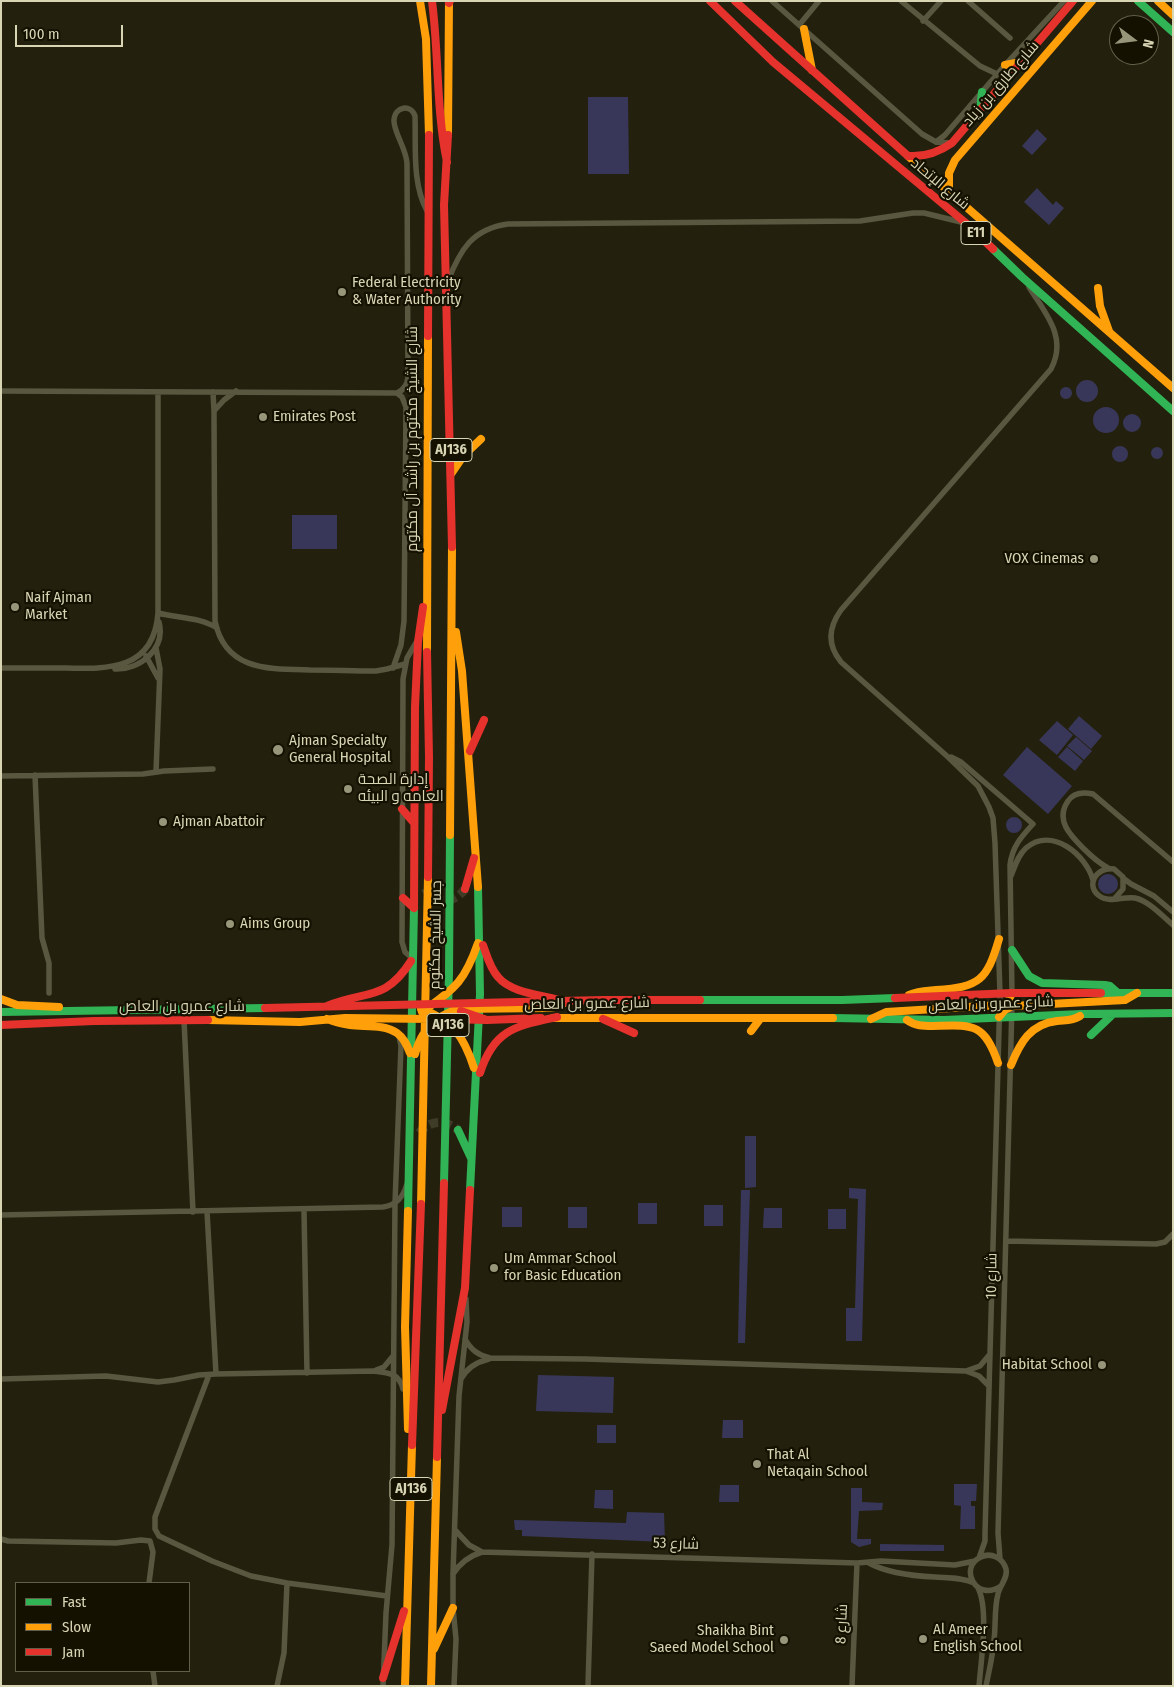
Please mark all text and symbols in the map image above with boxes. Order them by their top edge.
scale bar [18,15,125,47]
north arrow [1109,15,1159,65]
text: 100 m [23,25,60,43]
text: N [1139,37,1157,50]
street label: شارع طارق بن زياد [959,38,1043,130]
street label: شارع الإتحاد [907,154,973,214]
road number: E11 [961,222,991,244]
place label: Federal Electricity & Water Authority [352,274,461,309]
marker: Federal Electricity & Water Authority [336,286,348,298]
street label: شارع الشيخ مكتوم بن راشد آل مكتوم [404,326,422,552]
place label: Emirates Post [273,408,356,426]
marker: Emirates Post [257,411,269,423]
road number: AJ136 [430,438,472,462]
place label: VOX Cinemas [1004,550,1084,568]
marker: VOX Cinemas [1088,553,1100,565]
place label: Naif Ajman Market [25,589,92,624]
marker: Naif Ajman Market [9,601,21,613]
place label: Ajman Specialty General Hospital [289,732,391,767]
marker: Ajman Specialty General Hospital [271,743,285,757]
place label: إدارة الصحة العامه و البيئه [358,771,444,806]
marker: إدارة الصحة العامه و البيئه [342,783,354,795]
place label: Ajman Abattoir [173,813,265,831]
marker: Ajman Abattoir [157,816,169,828]
street label: جسر الشيخ مكتوم [426,880,446,990]
place label: Aims Group [240,915,310,933]
marker: Aims Group [224,918,236,930]
street label: شارع عمرو بن العاص [928,993,1054,1015]
street label: شارع عمرو بن العاص [524,994,650,1014]
street label: شارع عمرو بن العاص [119,998,245,1016]
road number: AJ136 [427,1014,469,1036]
place label: Um Ammar School for Basic Education [504,1250,621,1285]
street label: شارع 10 [983,1253,1001,1299]
marker: Um Ammar School for Basic Education [488,1262,500,1274]
place label: Habitat School [1002,1356,1092,1374]
marker: Habitat School [1096,1359,1108,1371]
place label: That Al Netaqain School [767,1446,868,1481]
marker: That Al Netaqain School [751,1458,763,1470]
road number: AJ136 [390,1478,432,1500]
street label: شارع 53 [653,1534,699,1554]
legend [15,1582,190,1672]
text: Fast [62,1593,86,1611]
street label: شارع 8 [832,1604,852,1644]
text: Slow [62,1618,91,1636]
place label: Al Ameer English School [933,1621,1022,1656]
place label: Shaikha Bint Saeed Model School [650,1622,774,1657]
marker: Al Ameer English School [917,1633,929,1645]
marker: Shaikha Bint Saeed Model School [778,1634,790,1646]
text: Jam [62,1643,85,1661]

